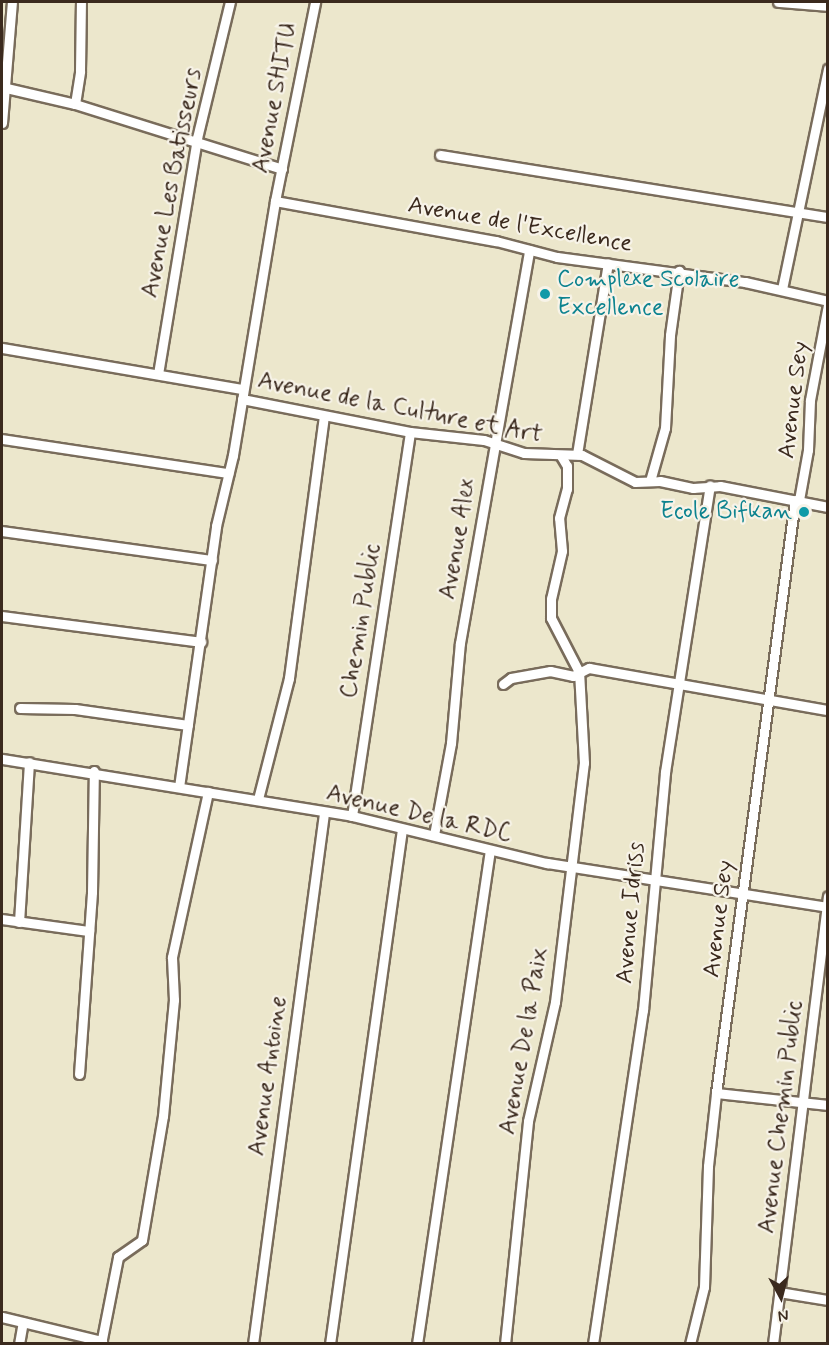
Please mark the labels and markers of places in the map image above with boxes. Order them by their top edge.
place label: Complexe Scolaire Excellence [557,266,738,322]
marker: Complexe Scolaire Excellence [538,287,552,301]
place label: Ecole Bifkan [669,498,792,526]
marker: Ecole Bifkan [797,505,811,519]

